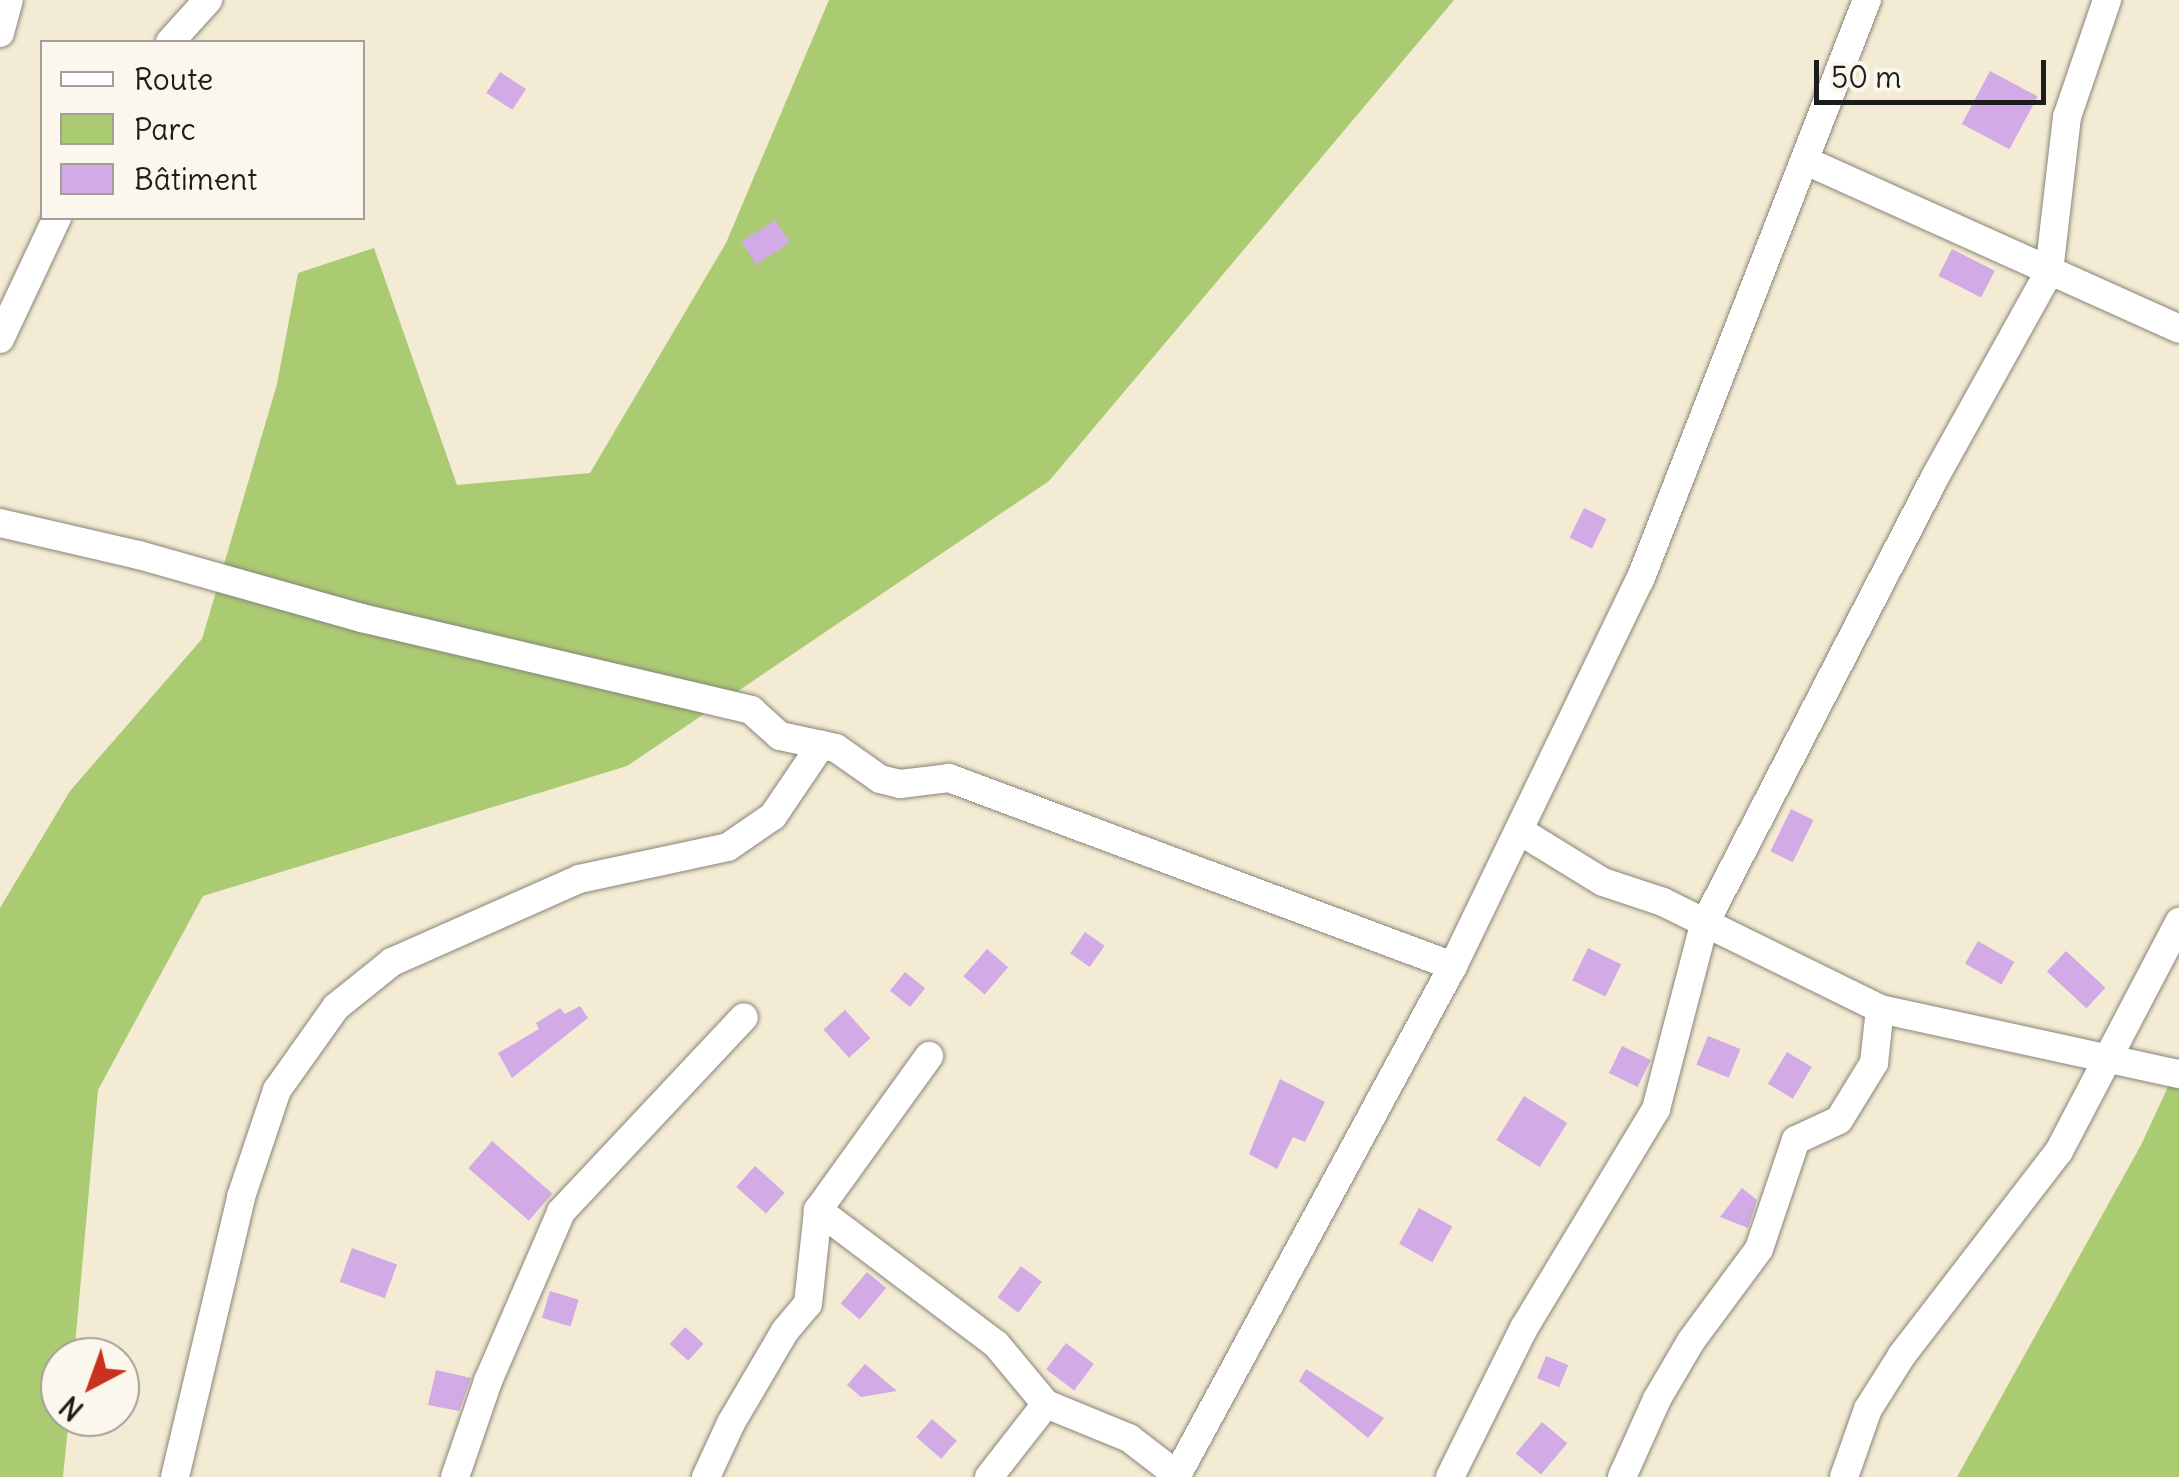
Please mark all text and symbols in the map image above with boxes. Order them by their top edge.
legend [40,40,365,220]
scale bar [1819,40,2052,102]
text: 50 m [1831,58,1901,96]
text: Route [134,60,213,98]
text: Parc [134,110,196,148]
text: Bâtiment [134,160,257,198]
north arrow [40,1337,140,1437]
text: N [53,1388,91,1428]

